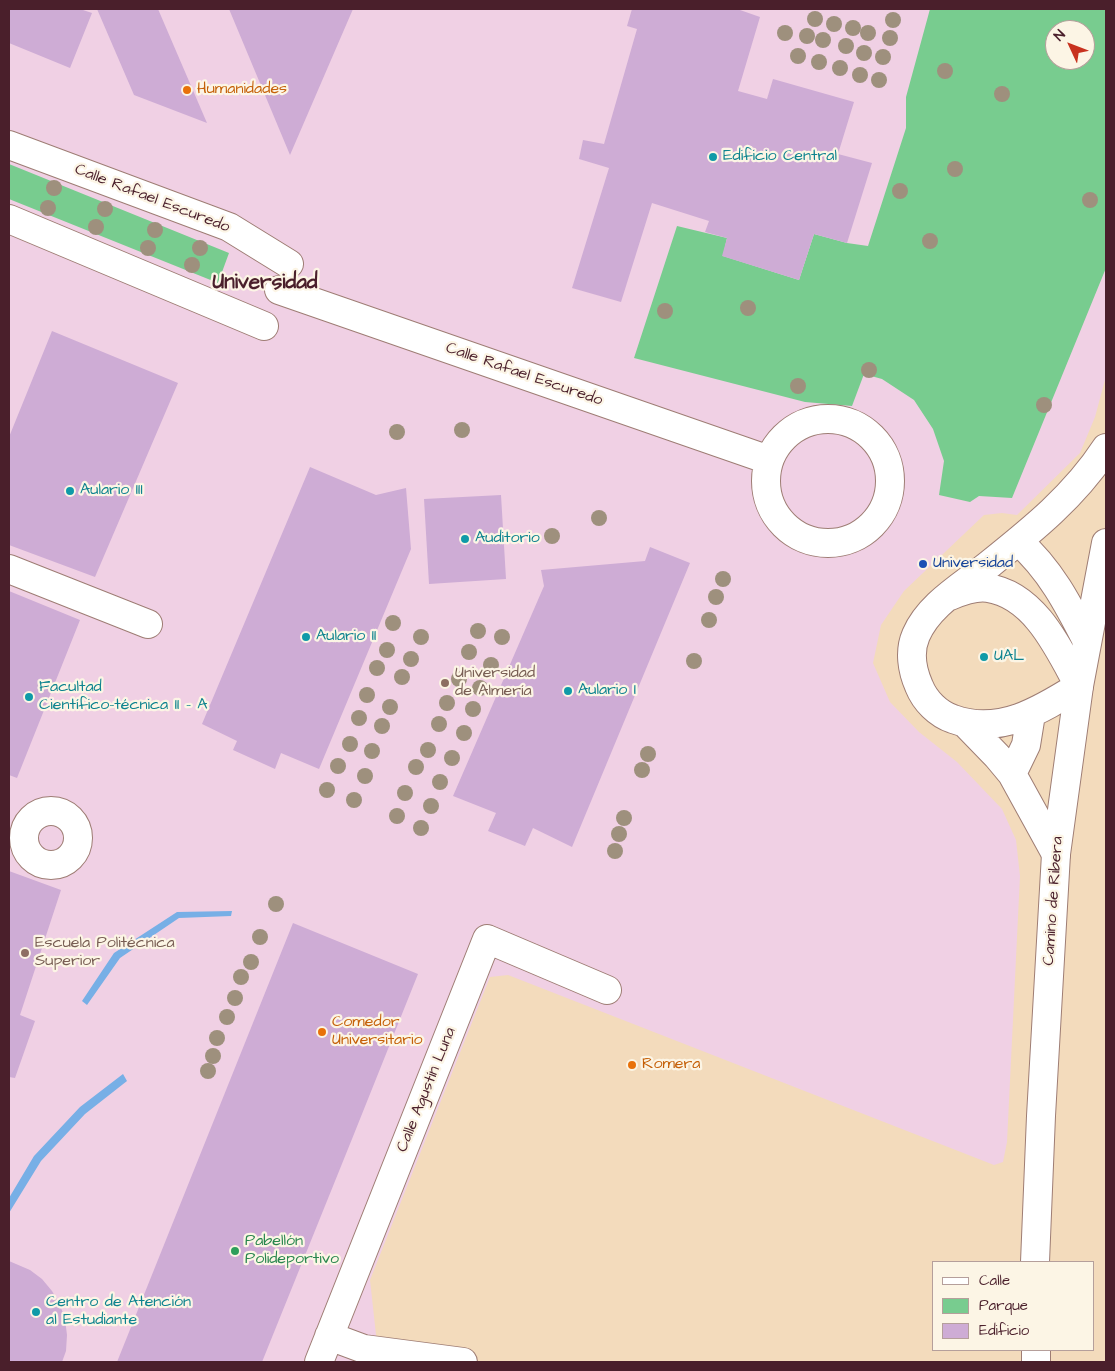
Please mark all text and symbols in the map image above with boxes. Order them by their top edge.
north arrow [1045,20,1095,70]
text: N [1049,25,1070,45]
place label: Humanidades [197,80,287,100]
marker: Humanidades [181,84,193,96]
place label: Edificio Central [723,147,837,167]
marker: Edificio Central [707,151,719,163]
street label: Calle Rafael Escuredo [72,161,232,237]
district label: Universidad [212,271,318,297]
street label: Calle Rafael Escuredo [443,339,605,411]
place label: Aulario III [80,481,143,501]
marker: Aulario III [64,485,76,497]
place label: Auditorio [475,529,540,549]
marker: Auditorio [459,533,471,545]
place label: Universidad [933,554,1013,574]
marker: Universidad [917,558,929,570]
place label: Aulario II [316,627,377,647]
marker: Aulario II [300,631,312,643]
place label: UAL [994,647,1024,667]
marker: UAL [978,651,990,663]
place label: Universidad de Almería [455,664,535,702]
marker: Universidad de Almería [439,677,451,689]
place label: Facultad Científico-técnica II - A [39,678,208,716]
place label: Aulario I [578,681,636,701]
marker: Aulario I [562,685,574,697]
marker: Facultad Científico-técnica II - A [23,691,35,703]
street label: Camino de Ribera [1040,836,1068,966]
place label: Escuela Politécnica Superior [35,934,175,972]
marker: Escuela Politécnica Superior [19,947,31,959]
place label: Comedor Universitario [332,1013,422,1051]
street label: Calle Agustín Luna [393,1025,461,1155]
marker: Comedor Universitario [316,1026,328,1038]
place label: Romera [642,1055,700,1075]
marker: Romera [626,1059,638,1071]
place label: Pabellón Polideportivo [245,1232,339,1270]
marker: Pabellón Polideportivo [229,1245,241,1257]
legend [932,1261,1095,1351]
text: Calle [979,1270,1010,1291]
place label: Centro de Atención al Estudiante [46,1293,191,1331]
text: Parque [979,1295,1028,1316]
marker: Centro de Atención al Estudiante [30,1306,42,1318]
text: Edificio [979,1320,1029,1341]

